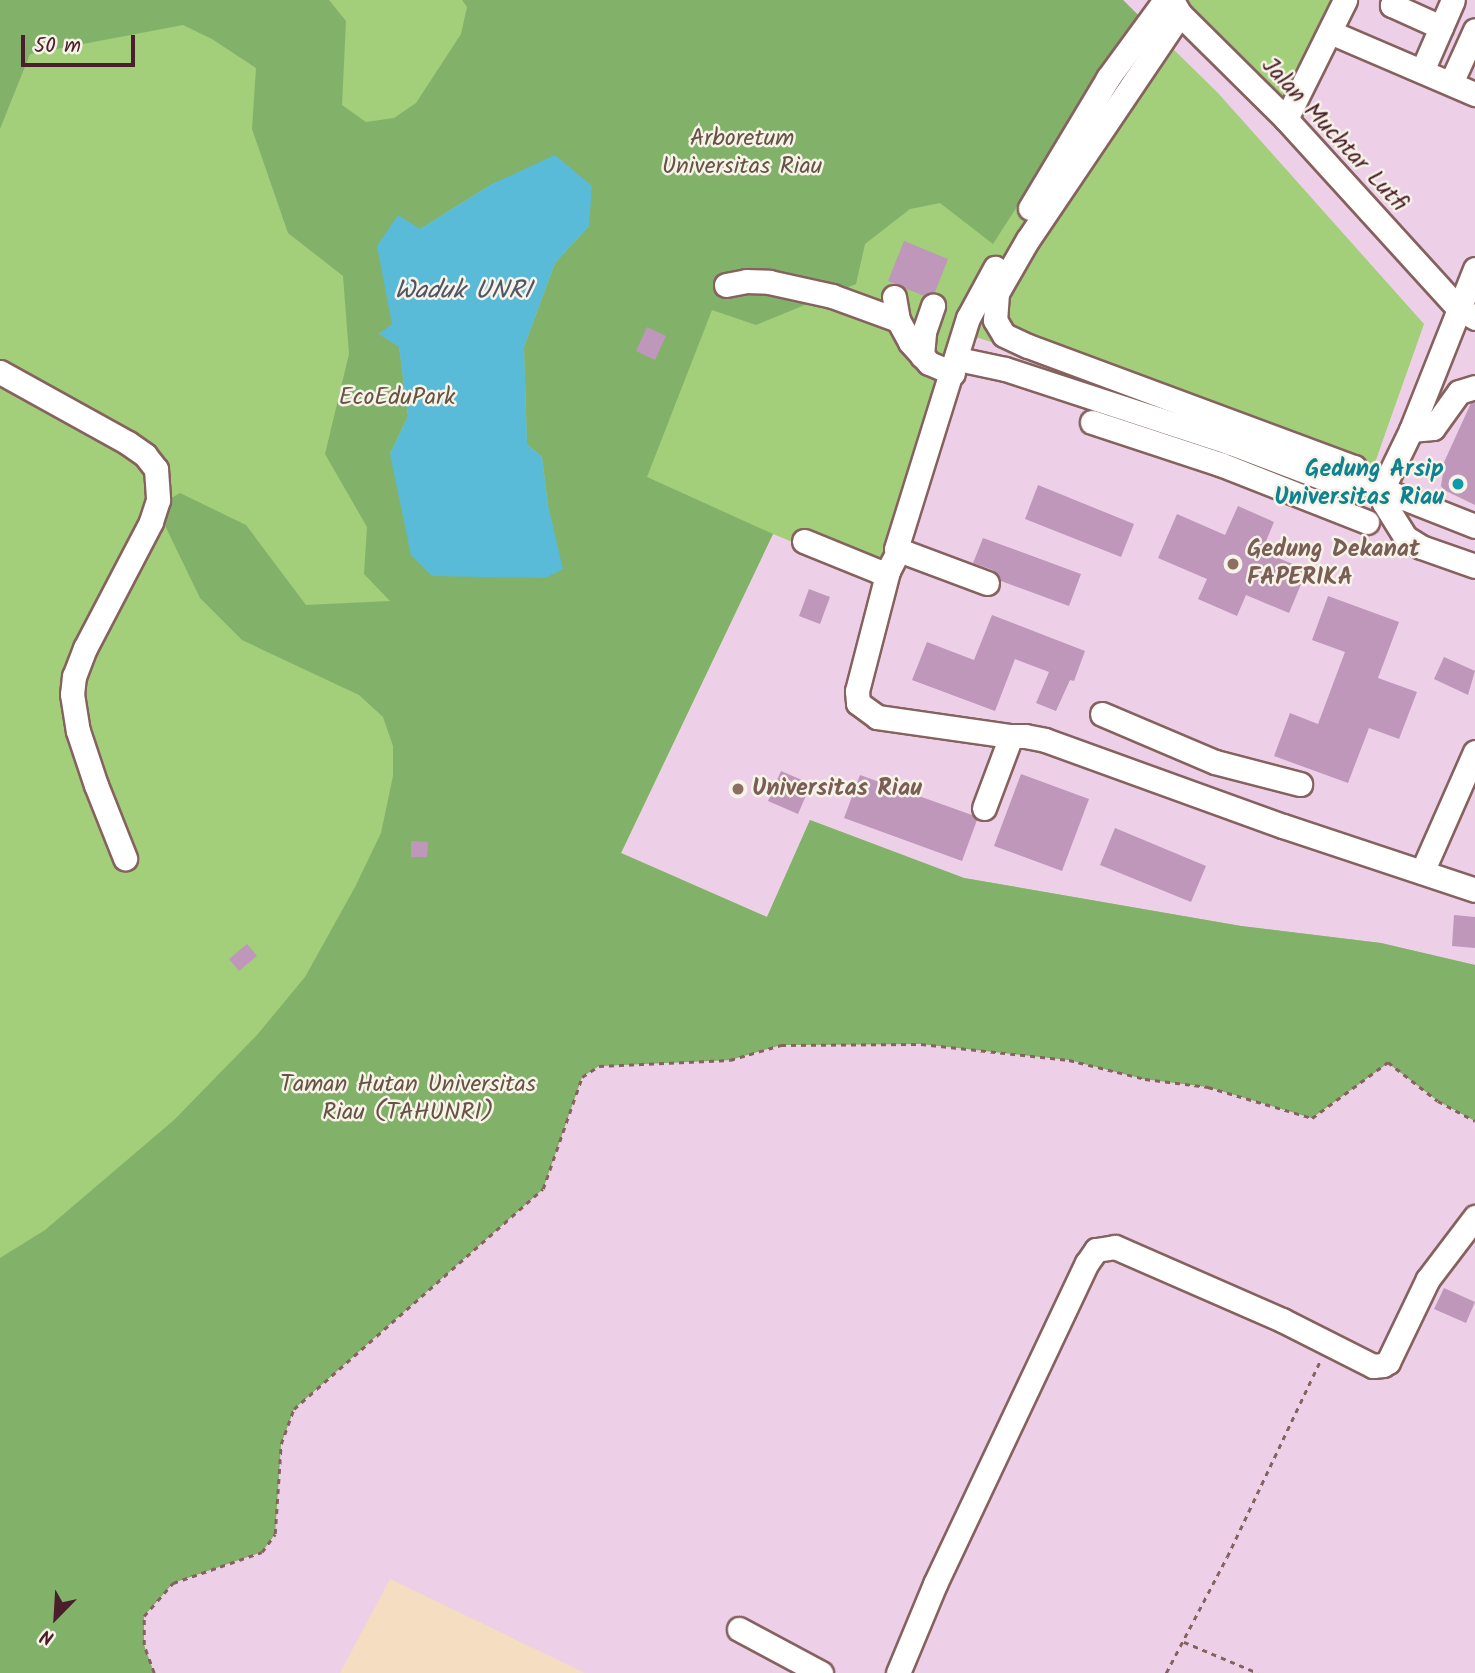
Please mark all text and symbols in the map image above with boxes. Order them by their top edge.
scale bar [24,21,138,65]
text: 50 m [34,30,81,63]
street label: Jalan Muchtar Lutfi [1255,52,1413,218]
park label: Arboretum Universitas Riau [662,125,822,181]
water label: Waduk UNRI [394,276,532,308]
park label: EcoEduPark [339,384,455,412]
place label: Gedung Arsip Universitas Riau [1274,456,1444,512]
marker: Gedung Arsip Universitas Riau [1450,476,1466,492]
place label: Gedung Dekanat FAPERIKA [1247,536,1420,592]
marker: Gedung Dekanat FAPERIKA [1225,556,1241,572]
place label: Universitas Riau [752,775,922,803]
marker: Universitas Riau [730,781,746,797]
park label: Taman Hutan Universitas Riau (TAHUNRI) [280,1071,536,1127]
north arrow [21,1582,91,1652]
text: N [36,1620,59,1652]

